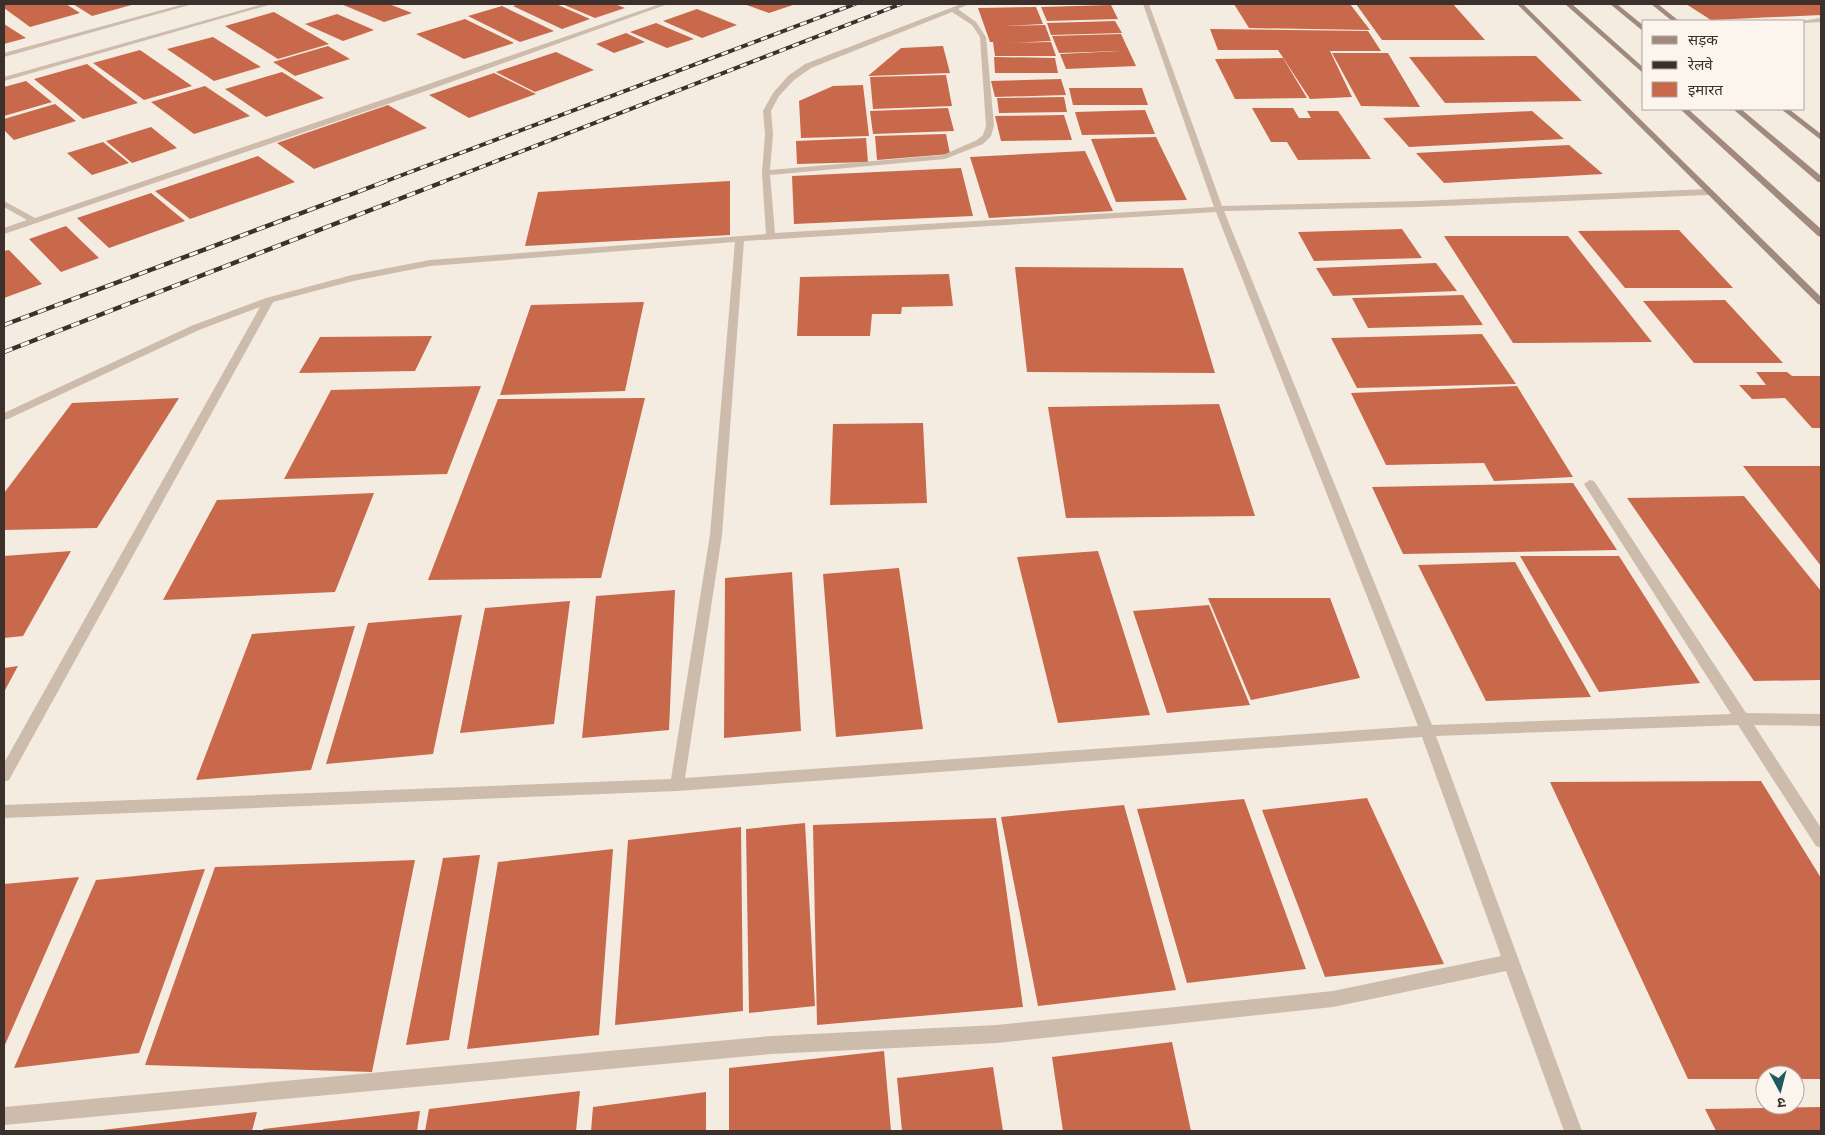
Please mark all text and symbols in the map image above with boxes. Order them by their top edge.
legend [1642,20,1805,110]
text: सड़क [1688,30,1718,49]
text: रेलवे [1687,55,1713,74]
text: इमारत [1688,80,1723,99]
north arrow [1755,1065,1805,1115]
text: उ [1776,1093,1787,1112]

